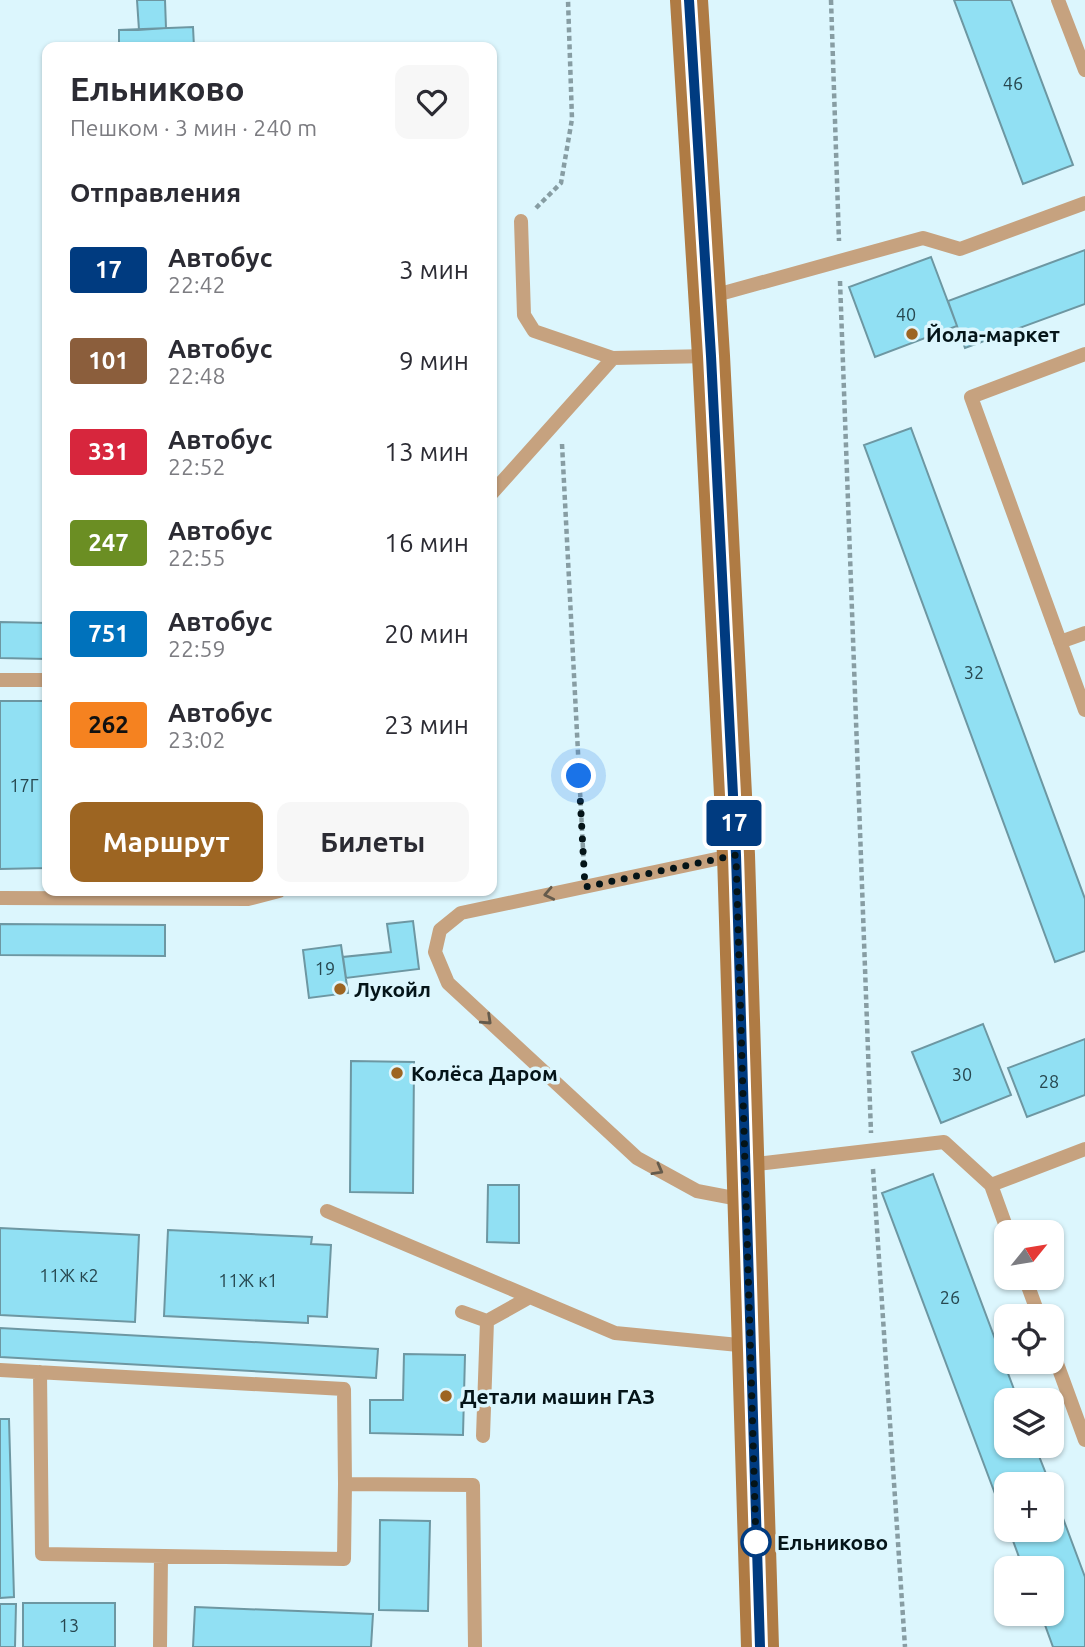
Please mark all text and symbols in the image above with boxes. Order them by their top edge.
button: heart [395,65,469,139]
text: Ельниково [70,70,245,107]
house number: 46 [1003,73,1023,93]
text: Пешком · 3 мин · 240 m [70,115,317,140]
text: Отправления [70,178,241,207]
text: Автобус [168,243,272,272]
text: 3 мин [399,255,469,284]
text: 17 [95,256,122,283]
text: 22:42 [168,272,226,297]
house number: 40 [896,304,916,324]
place label: Йола-маркет [926,322,1060,346]
marker: Йола-маркет [904,326,920,342]
text: Автобус [168,334,272,363]
text: 9 мин [399,346,469,375]
text: 101 [88,347,129,374]
text: 22:48 [168,363,226,388]
text: Автобус [168,425,272,454]
text: 13 мин [384,437,469,466]
text: 331 [88,438,129,465]
text: 22:52 [168,454,226,479]
text: Автобус [168,516,272,545]
text: 16 мин [384,528,469,557]
text: 247 [88,529,129,556]
text: 22:55 [168,545,226,570]
text: Автобус [168,607,272,636]
text: 20 мин [384,619,469,648]
text: 751 [88,620,129,647]
text: 22:59 [168,636,226,661]
house number: 32 [964,662,984,682]
text: Автобус [168,698,272,727]
text: 23 мин [384,710,469,739]
text: 262 [88,711,129,738]
text: 23:02 [168,727,226,752]
your location [561,758,596,793]
house number: 17Г [9,775,39,795]
line badge: 17 [702,800,766,846]
button: Маршрут [70,802,263,882]
button: Билеты [277,802,469,882]
text: 17 [720,809,748,836]
one-way arrow [543,886,555,901]
house number: 19 [315,958,335,978]
place label: Лукойл [354,977,431,1001]
marker: Лукойл [332,981,348,997]
one-way arrow [479,1011,492,1024]
place label: Колёса Даром [411,1061,558,1085]
house number: 30 [952,1064,972,1084]
marker: Колёса Даром [389,1065,405,1081]
house number: 28 [1039,1071,1059,1091]
one-way arrow [651,1161,663,1175]
north arrow [994,1220,1064,1290]
map controls [994,1220,1064,1626]
house number: 11Ж к2 [39,1265,99,1285]
house number: 11Ж к1 [218,1270,278,1290]
house number: 26 [940,1287,960,1307]
button: locate [994,1304,1064,1374]
place label: Детали машин ГАЗ [460,1384,655,1408]
marker: Детали машин ГАЗ [438,1388,454,1404]
button: layers [994,1388,1064,1458]
button: + [994,1472,1064,1542]
marker: Ельниково [741,1527,771,1557]
place label: Ельниково [777,1530,888,1554]
button: − [994,1556,1064,1626]
house number: 13 [59,1615,79,1635]

